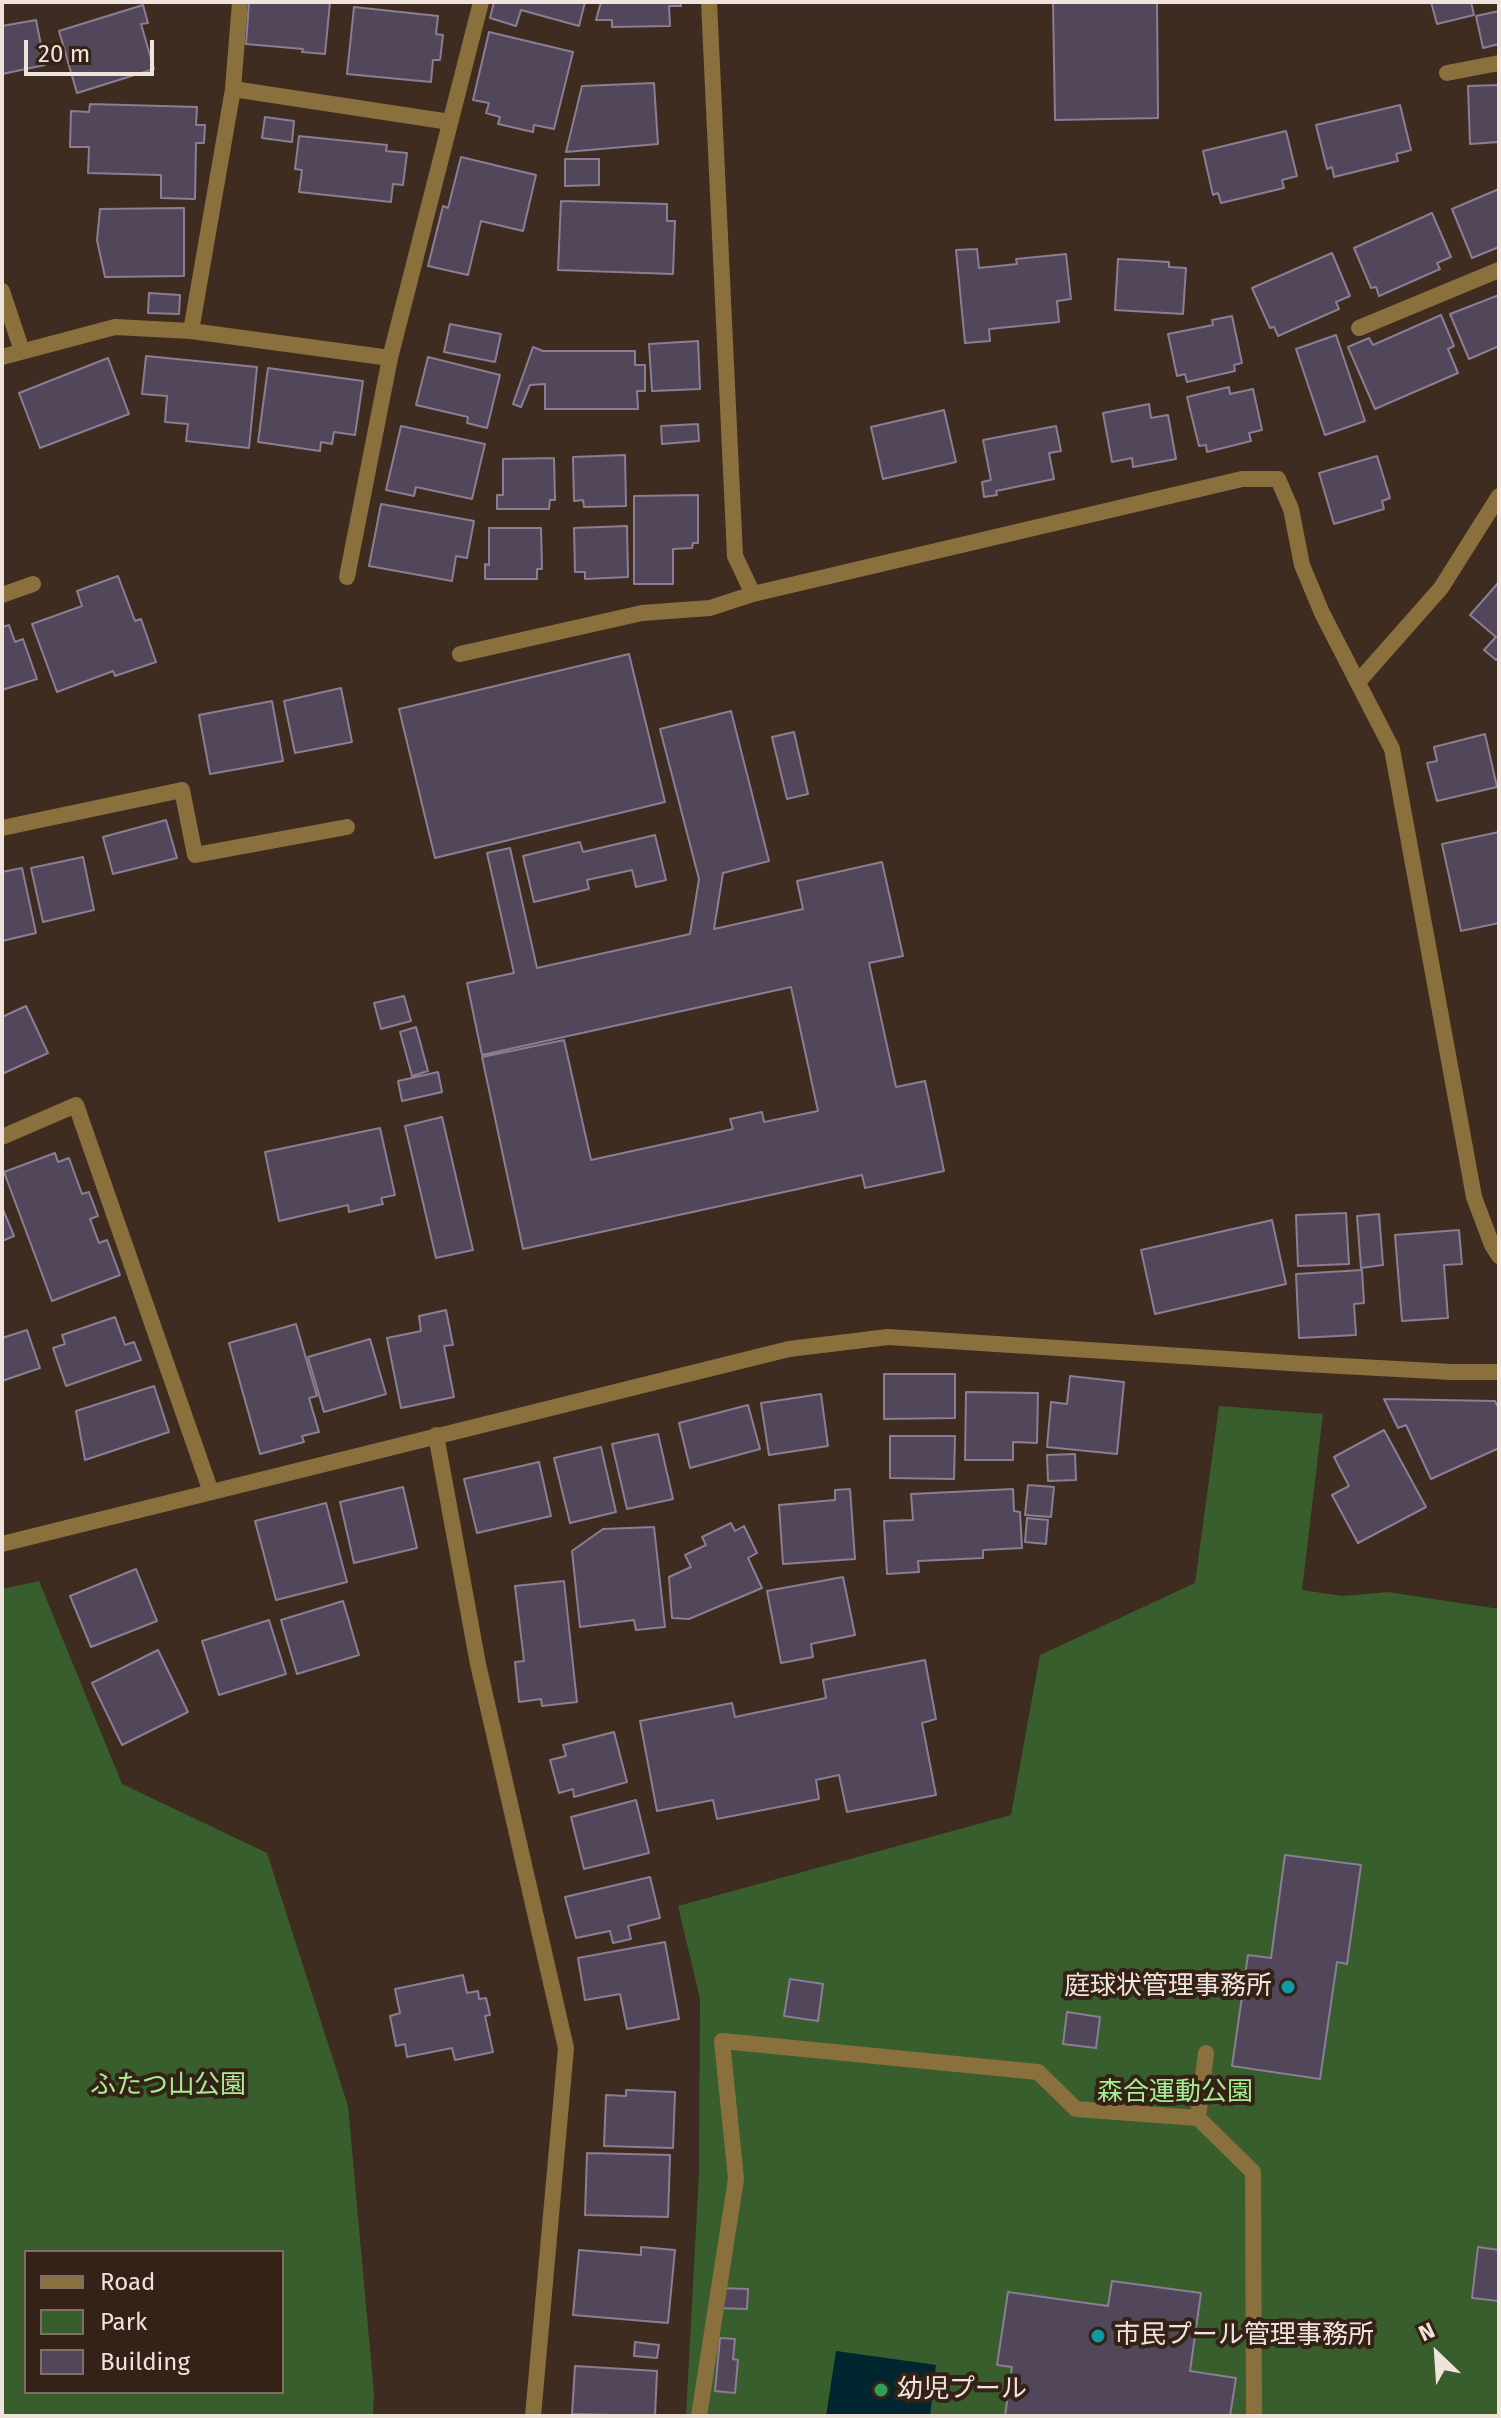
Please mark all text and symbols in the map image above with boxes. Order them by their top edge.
scale bar [28,24,158,74]
text: 20 m [38,40,90,68]
place label: 庭球状管理事務所 [1064,1971,1272,2003]
marker: 庭球状管理事務所 [1279,1978,1297,1996]
park label: ふたつ山公園 [90,2070,246,2102]
park label: 森合運動公園 [1097,2077,1253,2109]
legend [24,2250,284,2394]
text: Road [100,2268,155,2296]
text: Park [100,2308,147,2336]
north arrow [1397,2314,1477,2394]
text: N [1414,2316,1439,2347]
place label: 市民プール管理事務所 [1114,2320,1374,2352]
marker: 市民プール管理事務所 [1089,2327,1107,2345]
text: Building [100,2348,190,2376]
place label: 幼児プール [897,2374,1027,2406]
marker: 幼児プール [872,2381,890,2399]

